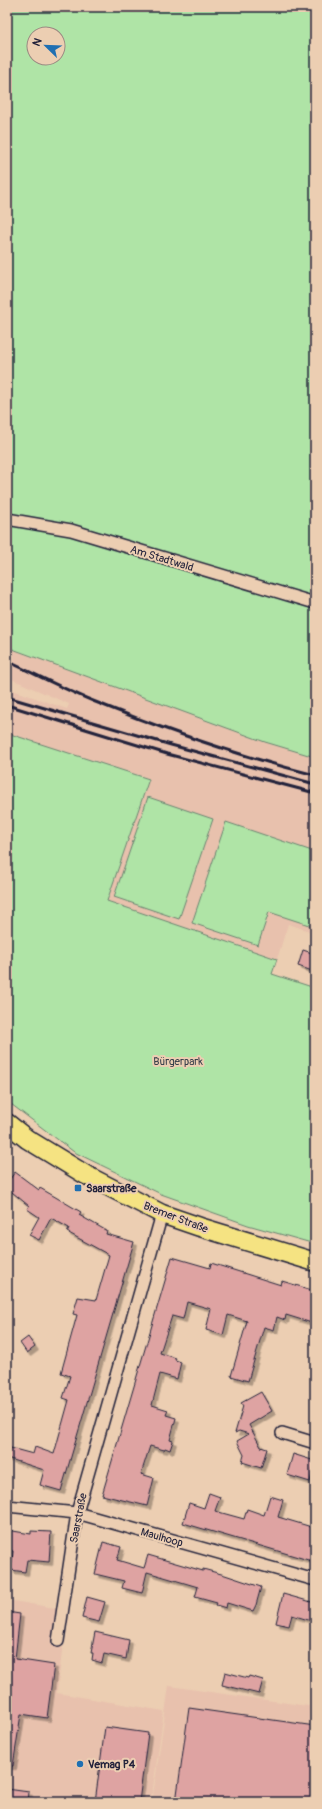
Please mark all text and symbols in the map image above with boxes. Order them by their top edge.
north arrow [26,26,66,66]
text: N [30,36,45,48]
street label: Am Stadtwald [129,543,195,574]
park label: Bürgerpark [153,1055,203,1068]
place label: Saarstraße [86,1182,137,1195]
marker: Saarstraße [73,1183,83,1193]
street label: Bremer Straße [142,1199,210,1236]
street label: Saarstraße [67,1492,90,1544]
street label: Maulhoop [139,1525,184,1550]
place label: Vemag P4 [88,1758,136,1771]
marker: Vemag P4 [75,1759,85,1769]

